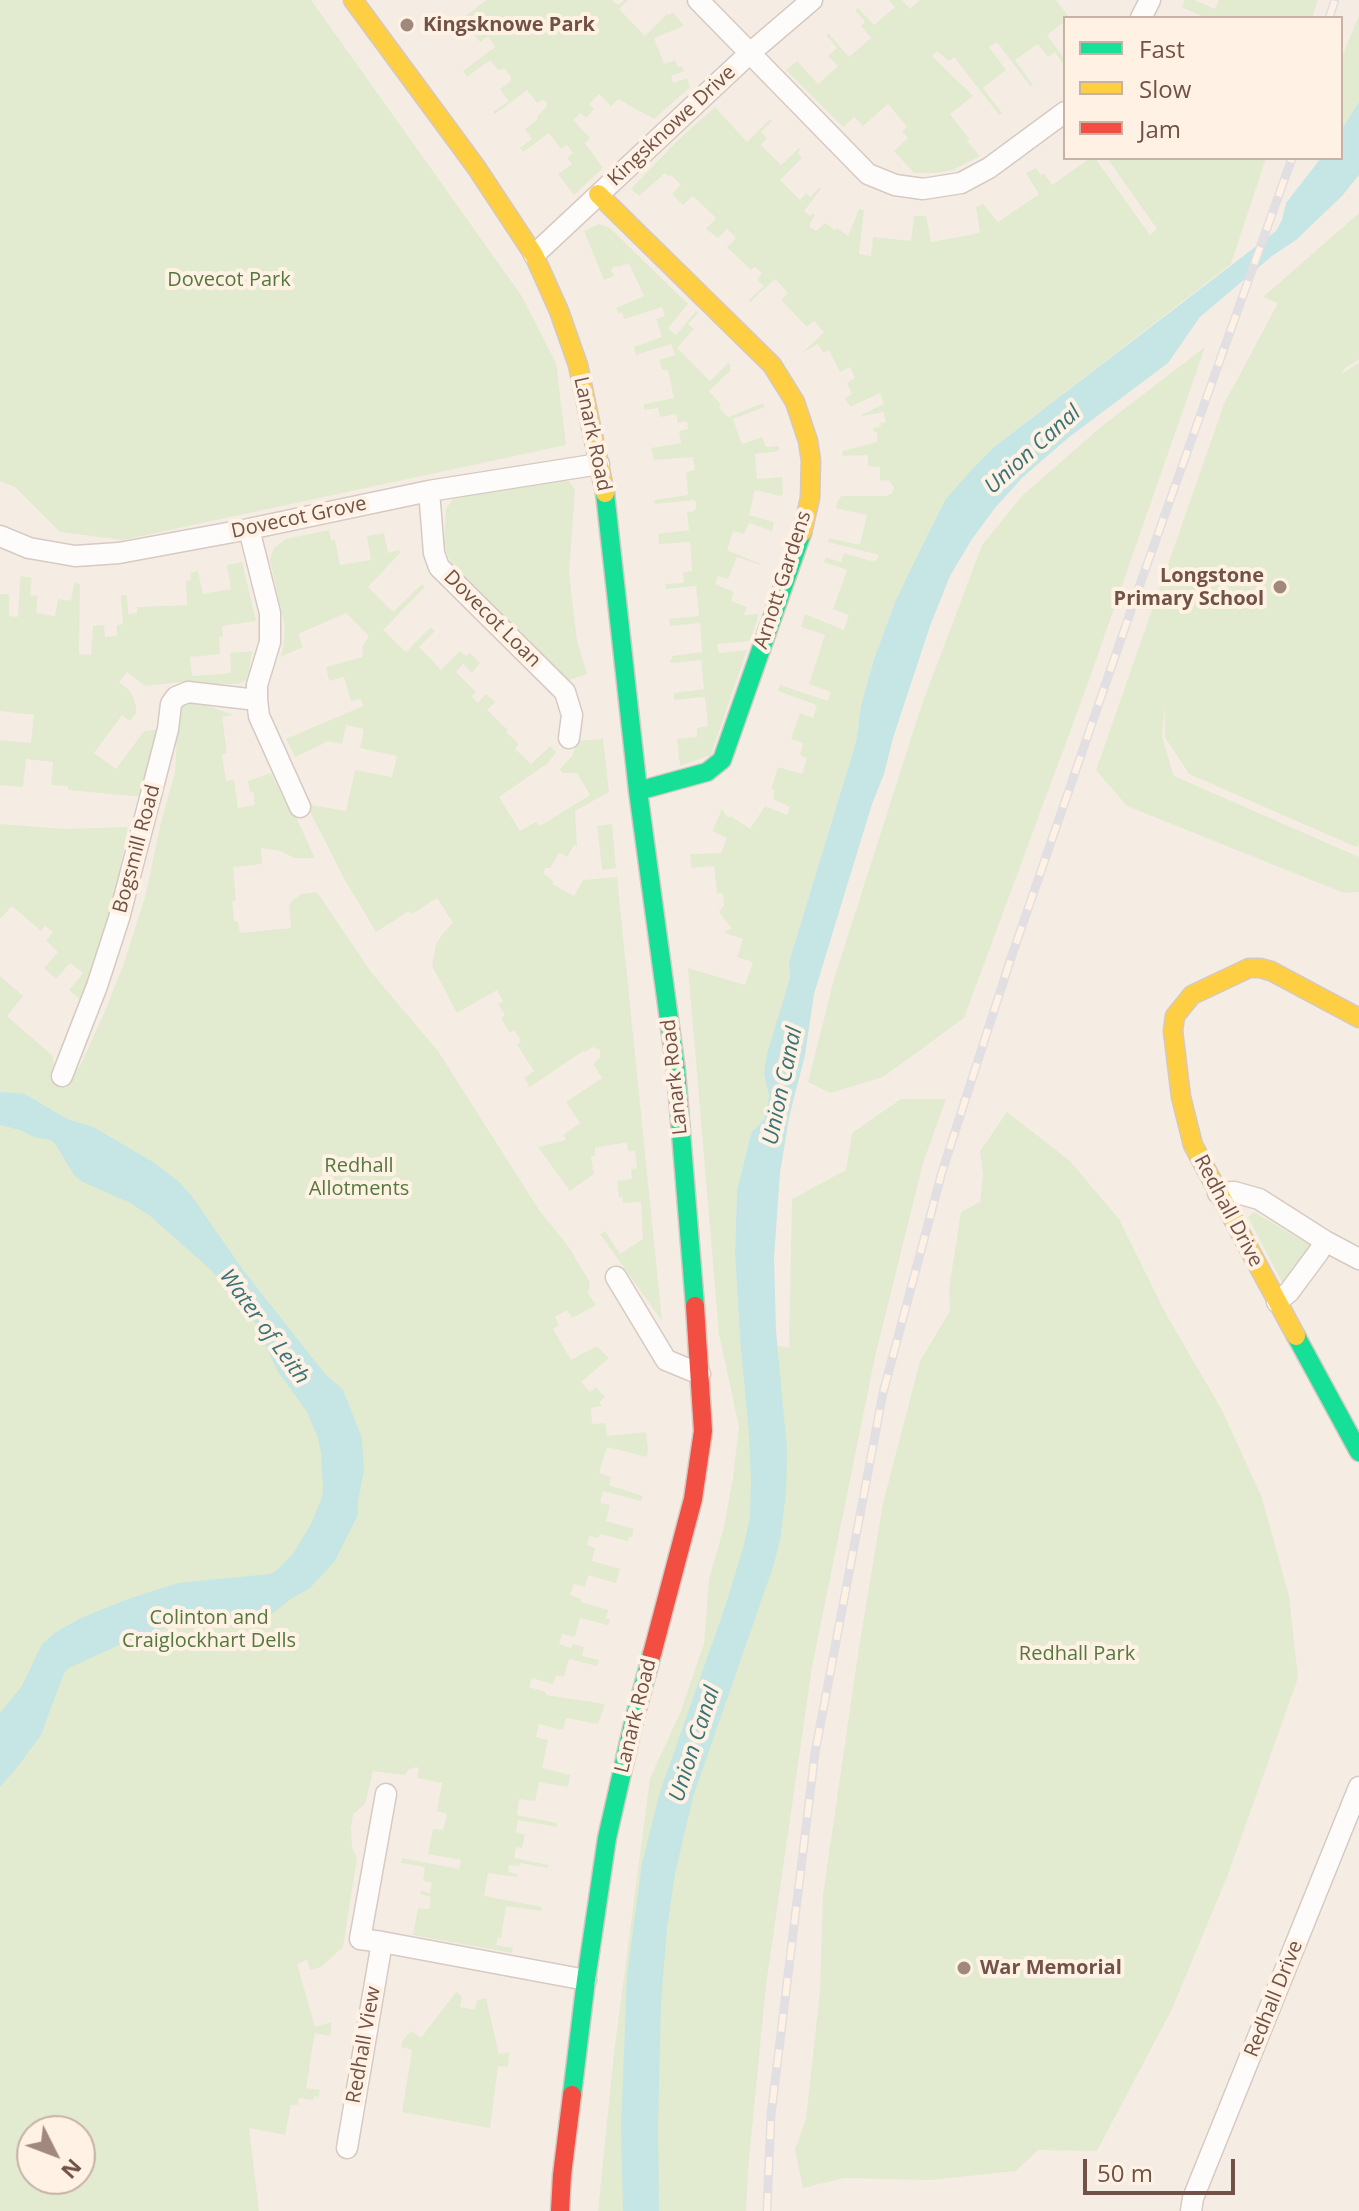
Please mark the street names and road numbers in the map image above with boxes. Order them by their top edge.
street label: Kingsknowe Drive [603,61,741,191]
street label: Lanark Road [568,375,616,493]
street label: Dovecot Grove [229,492,369,544]
street label: Arnott Gardens [749,508,817,652]
street label: Dovecot Loan [438,565,546,673]
street label: Bogsmill Road [108,782,166,916]
street label: Lanark Road [657,1018,693,1136]
street label: Redhall Drive [1188,1151,1268,1271]
street label: Lanark Road [610,1657,662,1775]
street label: Redhall Drive [1240,1937,1308,2061]
street label: Redhall View [342,1985,386,2105]

